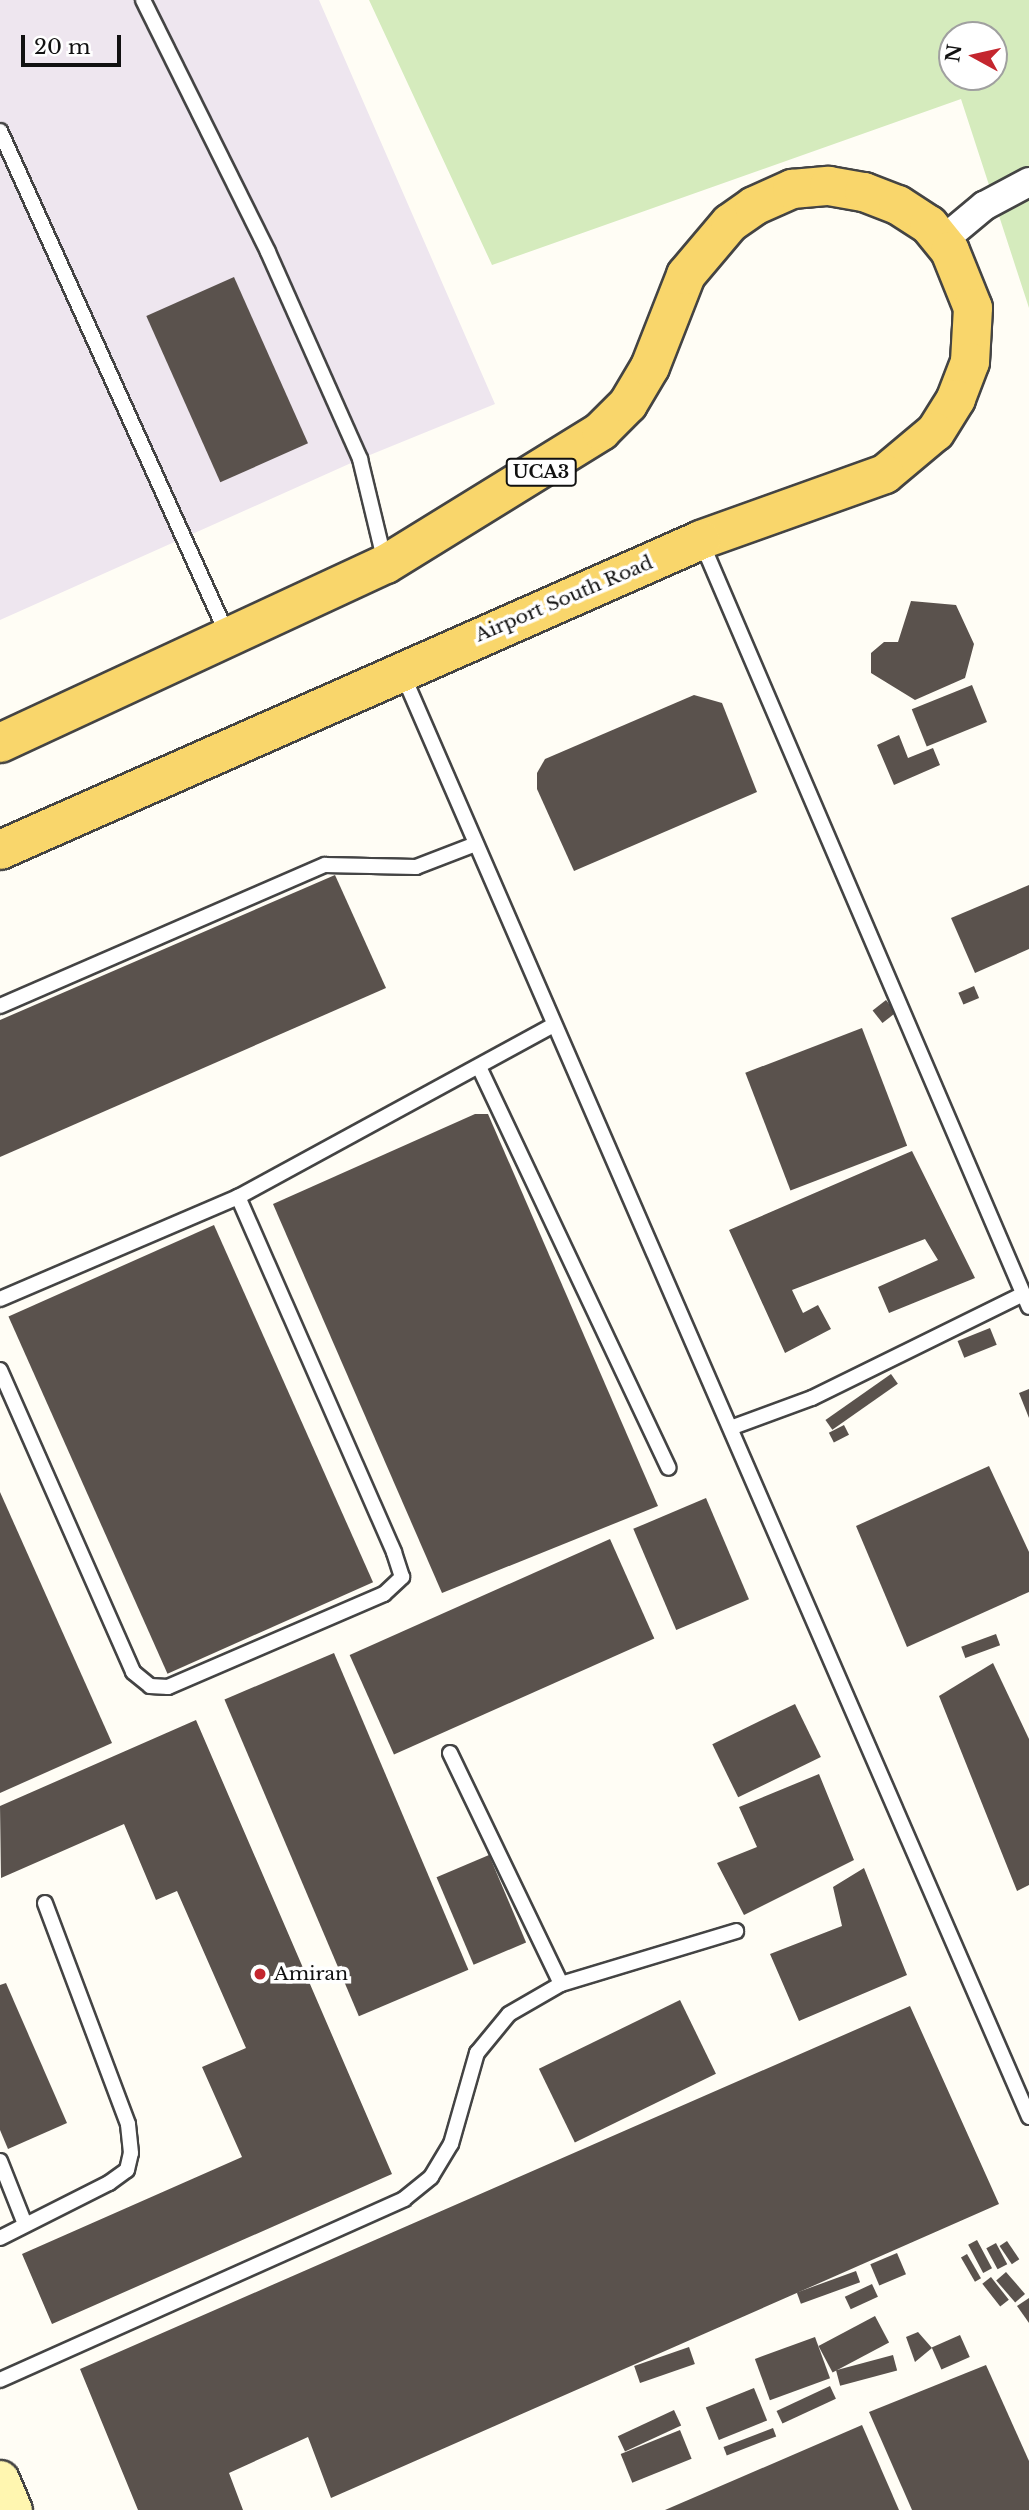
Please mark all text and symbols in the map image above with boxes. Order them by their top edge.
scale bar [24,21,124,65]
north arrow [938,21,1008,91]
text: 20 m [34,34,91,60]
text: N [941,43,966,64]
road number: UCA3 [504,458,578,486]
street label: Airport South Road [472,551,656,647]
place label: Amiran [274,1963,348,1985]
marker: Amiran [252,1966,268,1982]

